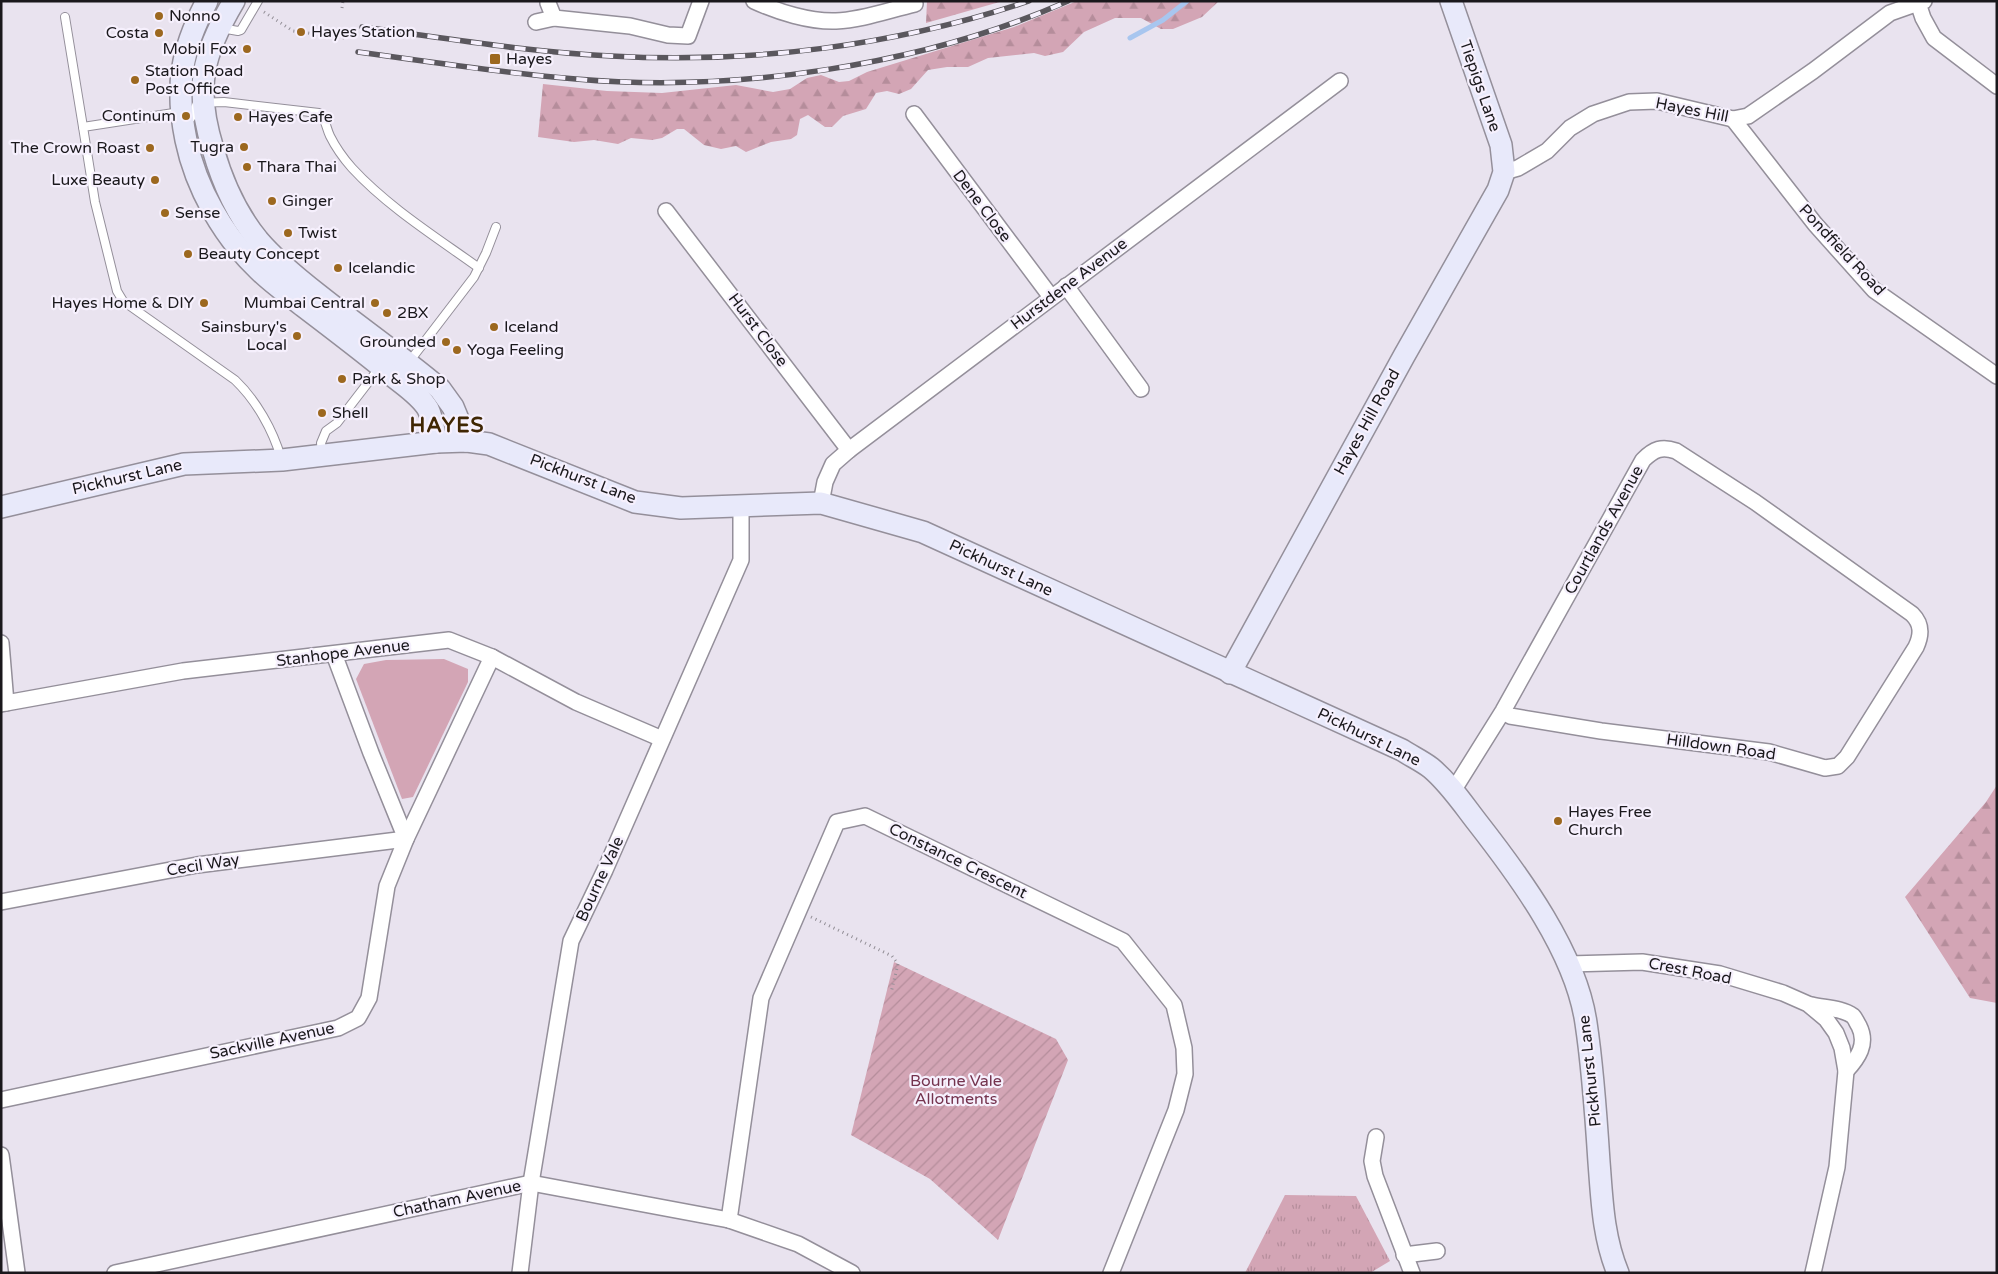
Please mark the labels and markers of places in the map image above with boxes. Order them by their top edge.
place label: Nonno [169,6,221,26]
marker: Nonno [153,10,165,22]
place label: Hayes Station [311,22,415,42]
place label: Costa [106,23,149,43]
marker: Hayes Station [295,26,307,38]
marker: Costa [153,27,165,39]
place label: Mobil Fox [163,39,237,59]
marker: Mobil Fox [241,43,253,55]
place label: Hayes [506,49,552,69]
marker: Hayes [488,52,502,66]
place label: Station Road Post Office [145,61,243,99]
marker: Station Road Post Office [129,74,141,86]
place label: Continum [102,106,176,126]
place label: Hayes Cafe [248,107,333,127]
marker: Continum [180,110,192,122]
marker: Hayes Cafe [232,111,244,123]
place label: Tugra [190,137,234,157]
place label: The Crown Roast [10,138,140,158]
marker: Tugra [238,141,250,153]
marker: The Crown Roast [144,142,156,154]
place label: Thara Thai [257,157,337,177]
marker: Thara Thai [241,161,253,173]
place label: Luxe Beauty [51,170,145,190]
marker: Luxe Beauty [149,174,161,186]
place label: Ginger [282,191,334,211]
marker: Ginger [266,195,278,207]
place label: Sense [175,203,220,223]
marker: Sense [159,207,171,219]
place label: Twist [298,223,337,243]
marker: Twist [282,227,294,239]
place label: Beauty Concept [198,244,320,264]
marker: Beauty Concept [182,248,194,260]
place label: Icelandic [348,258,415,278]
marker: Icelandic [332,262,344,274]
place label: Hayes Home & DIY [52,293,194,313]
place label: Mumbai Central [243,293,365,313]
marker: Hayes Home & DIY [198,297,210,309]
marker: Mumbai Central [369,297,381,309]
place label: 2BX [397,303,429,323]
marker: 2BX [381,307,393,319]
place label: Sainsbury's Local [201,317,287,355]
place label: Iceland [504,317,559,337]
marker: Iceland [488,321,500,333]
marker: Sainsbury's Local [291,330,303,342]
place label: Grounded [360,332,436,352]
marker: Grounded [440,336,452,348]
place label: Yoga Feeling [467,340,564,360]
marker: Yoga Feeling [451,344,463,356]
place label: Park & Shop [352,369,446,389]
marker: Park & Shop [336,373,348,385]
place label: Shell [332,403,369,423]
marker: Shell [316,407,328,419]
place label: Hayes Free Church [1568,802,1652,840]
marker: Hayes Free Church [1552,815,1564,827]

